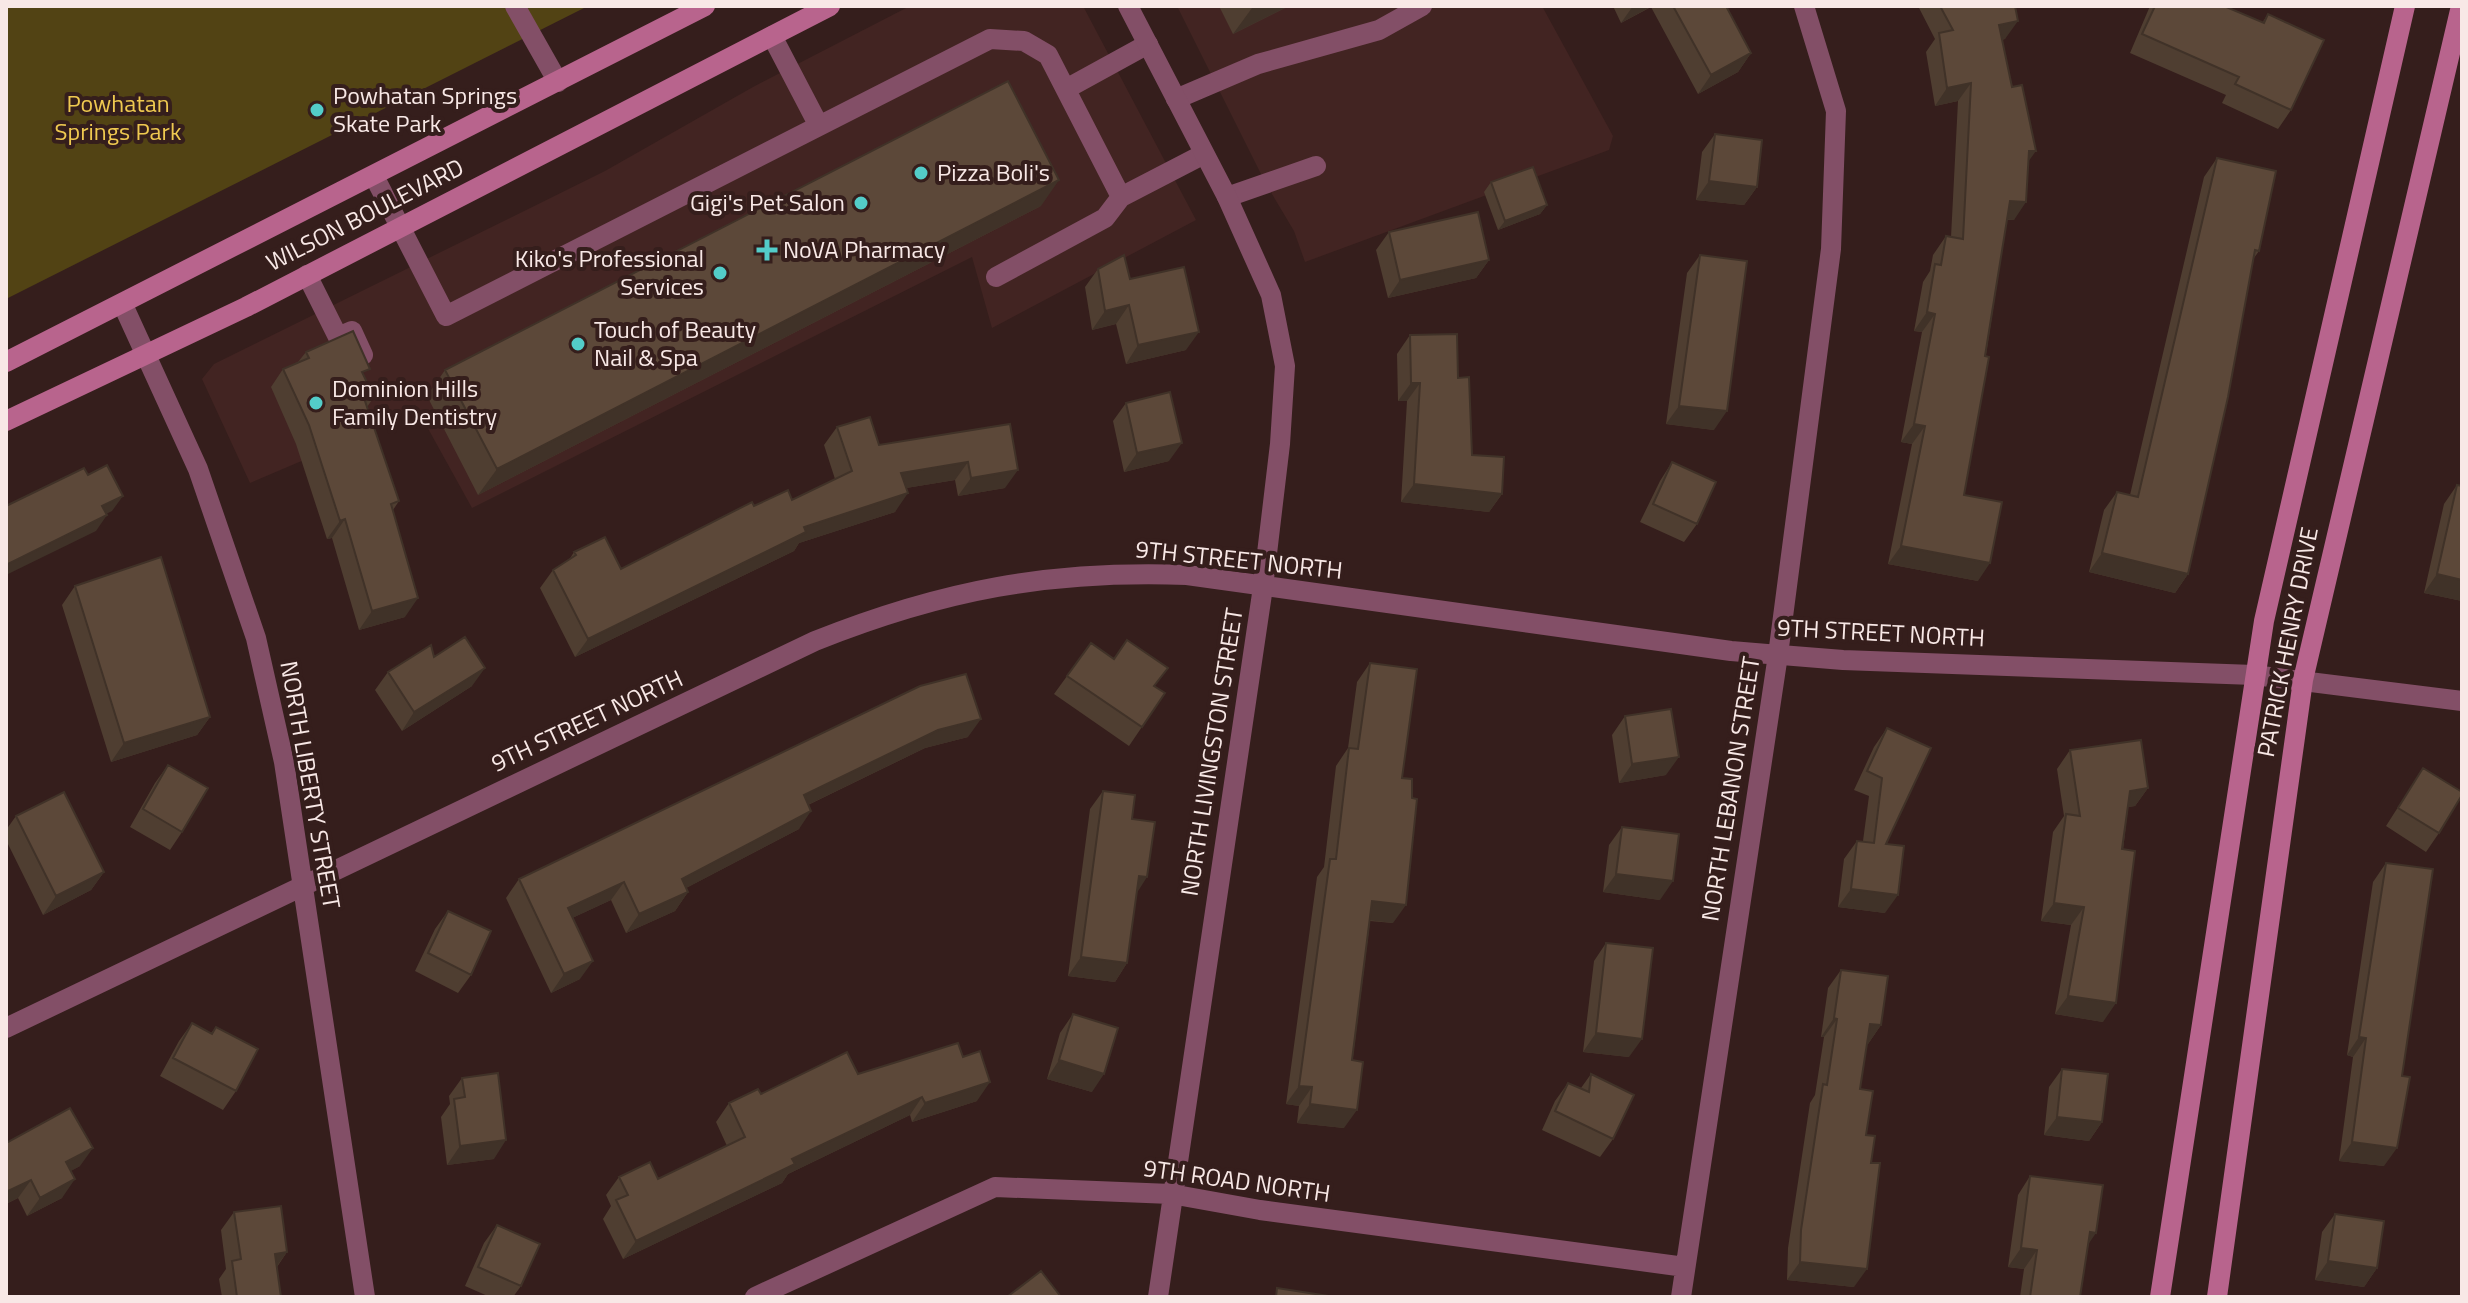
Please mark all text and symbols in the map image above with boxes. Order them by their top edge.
place label: Powhatan Springs Skate Park [333,77,517,141]
park label: Powhatan Springs Park [55,85,182,149]
marker: Powhatan Springs Skate Park [308,101,326,119]
street label: WILSON BOULEVARD [259,149,470,280]
place label: Pizza Boli's [937,154,1050,190]
marker: Pizza Boli's [912,164,930,182]
place label: Gigi's Pet Salon [690,184,845,220]
marker: Gigi's Pet Salon [852,194,870,212]
place label: NoVA Pharmacy [783,231,946,267]
place label: Kiko's Professional Services [515,240,704,304]
marker: NoVA Pharmacy [758,241,776,259]
marker: Kiko's Professional Services [711,264,729,282]
place label: Touch of Beauty Nail & Spa [594,311,756,375]
marker: Touch of Beauty Nail & Spa [569,335,587,353]
place label: Dominion Hills Family Dentistry [332,370,498,434]
marker: Dominion Hills Family Dentistry [307,394,325,412]
street label: PATRICK HENRY DRIVE [2247,524,2327,760]
street label: 9TH STREET NORTH [1134,530,1344,588]
street label: NORTH LIVINGSTON STREET [1170,605,1252,898]
street label: 9TH STREET NORTH [1776,609,1986,655]
street label: NORTH LEBANON STREET [1691,654,1769,924]
street label: NORTH LIBERTY STREET [271,658,351,912]
street label: 9TH STREET NORTH [485,660,688,780]
street label: 9TH ROAD NORTH [1141,1149,1333,1211]

